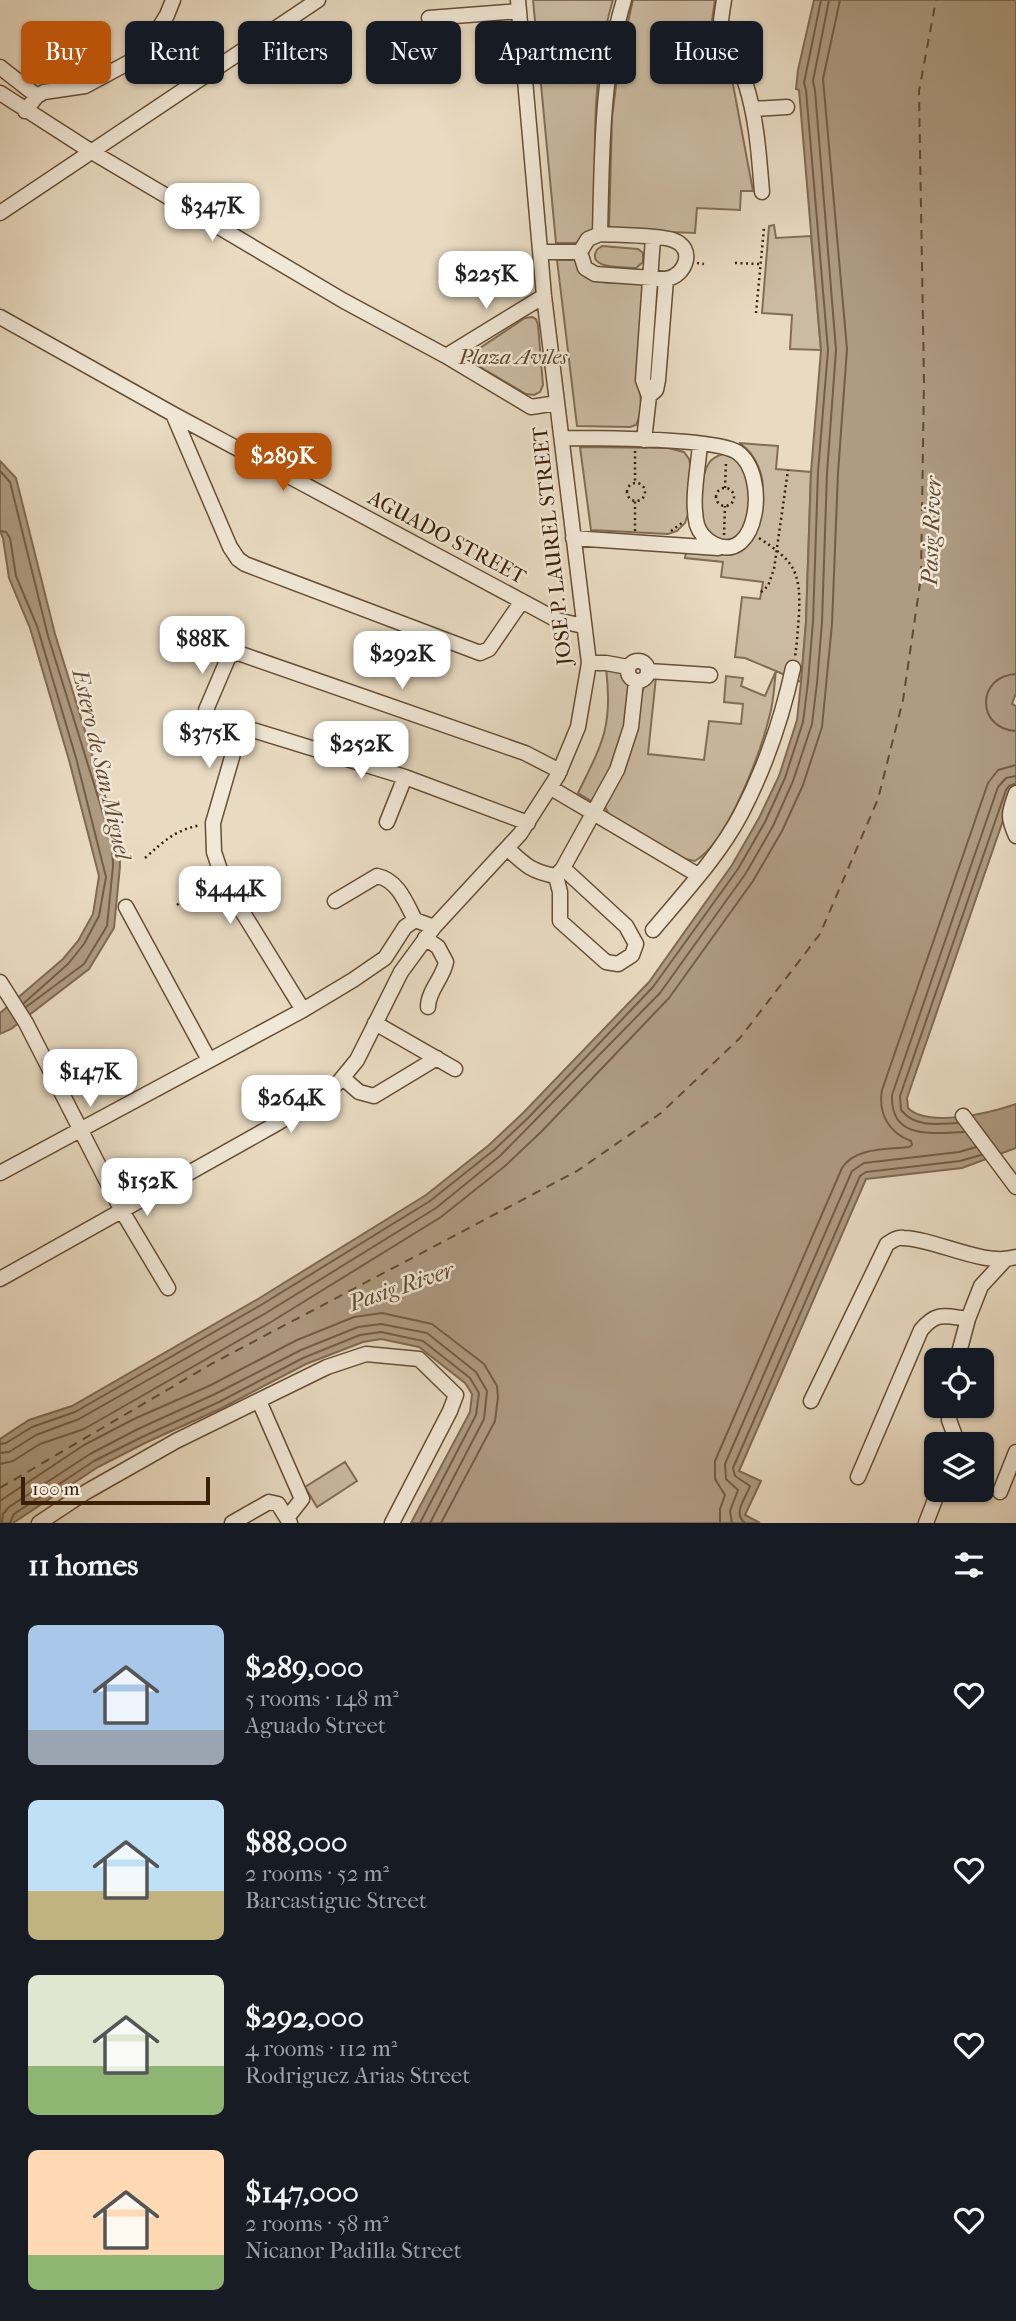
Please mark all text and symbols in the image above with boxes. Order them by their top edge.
chip: Buy [21,21,111,84]
chip: Rent [125,21,224,84]
chip: Filters [238,21,352,84]
chip: New [366,21,461,84]
chip: Apartment [475,21,636,84]
chip: House [650,21,763,84]
pin: $347K [163,184,261,243]
text: $347K [181,192,243,219]
pin: $225K [437,252,535,311]
text: $225K [455,260,517,287]
park label: Plaza Aviles [458,345,568,369]
street label: JOSE P. LAUREL STREET [527,425,577,669]
pin: $289K [234,434,332,493]
text: $289K [251,442,315,469]
water label: Pasig River [916,474,947,587]
street label: AGUADO STREET [363,485,531,589]
pin: $88K [161,616,243,676]
text: $88K [176,625,228,652]
pin: $292K [353,632,451,691]
text: $292K [369,640,435,667]
water label: Estero de San Miguel [66,665,137,864]
pin: $375K [160,710,258,770]
text: $375K [179,719,239,746]
pin: $252K [312,722,410,781]
text: $252K [330,730,392,757]
pin: $444K [181,866,279,926]
text: $444K [195,875,265,902]
pin: $147K [41,1050,139,1109]
text: $147K [59,1058,121,1085]
pin: $264K [242,1076,340,1135]
text: $264K [257,1084,325,1111]
pin: $152K [98,1158,196,1218]
text: $152K [117,1167,177,1194]
water label: Pasig River [344,1255,459,1317]
map controls [924,1348,994,1502]
button: locate [924,1348,994,1418]
button: layers [924,1432,994,1502]
scale bar [21,1474,210,1506]
text: 100 m [32,1478,80,1500]
icon: filters [950,1546,988,1584]
text: 11 homes [28,1548,138,1583]
text: $289,000 [245,1650,364,1685]
icon: home [84,1653,168,1737]
icon: heart [950,1676,988,1714]
text: 5 rooms · 148 m² [245,1685,399,1712]
text: Aguado Street [245,1712,386,1739]
text: $88,000 [245,1825,348,1860]
icon: home [84,1828,168,1912]
icon: heart [950,1851,988,1889]
text: 2 rooms · 52 m² [245,1860,389,1887]
text: Barcastigue Street [245,1887,427,1914]
text: $292,000 [245,2000,364,2035]
icon: home [84,2003,168,2087]
icon: heart [950,2026,988,2064]
text: 4 rooms · 112 m² [245,2035,397,2062]
text: Rodriguez Arias Street [245,2062,470,2089]
text: $147,000 [245,2175,359,2210]
icon: home [84,2178,168,2262]
icon: heart [950,2201,988,2239]
text: 2 rooms · 58 m² [245,2210,389,2237]
text: Nicanor Padilla Street [245,2237,462,2264]

